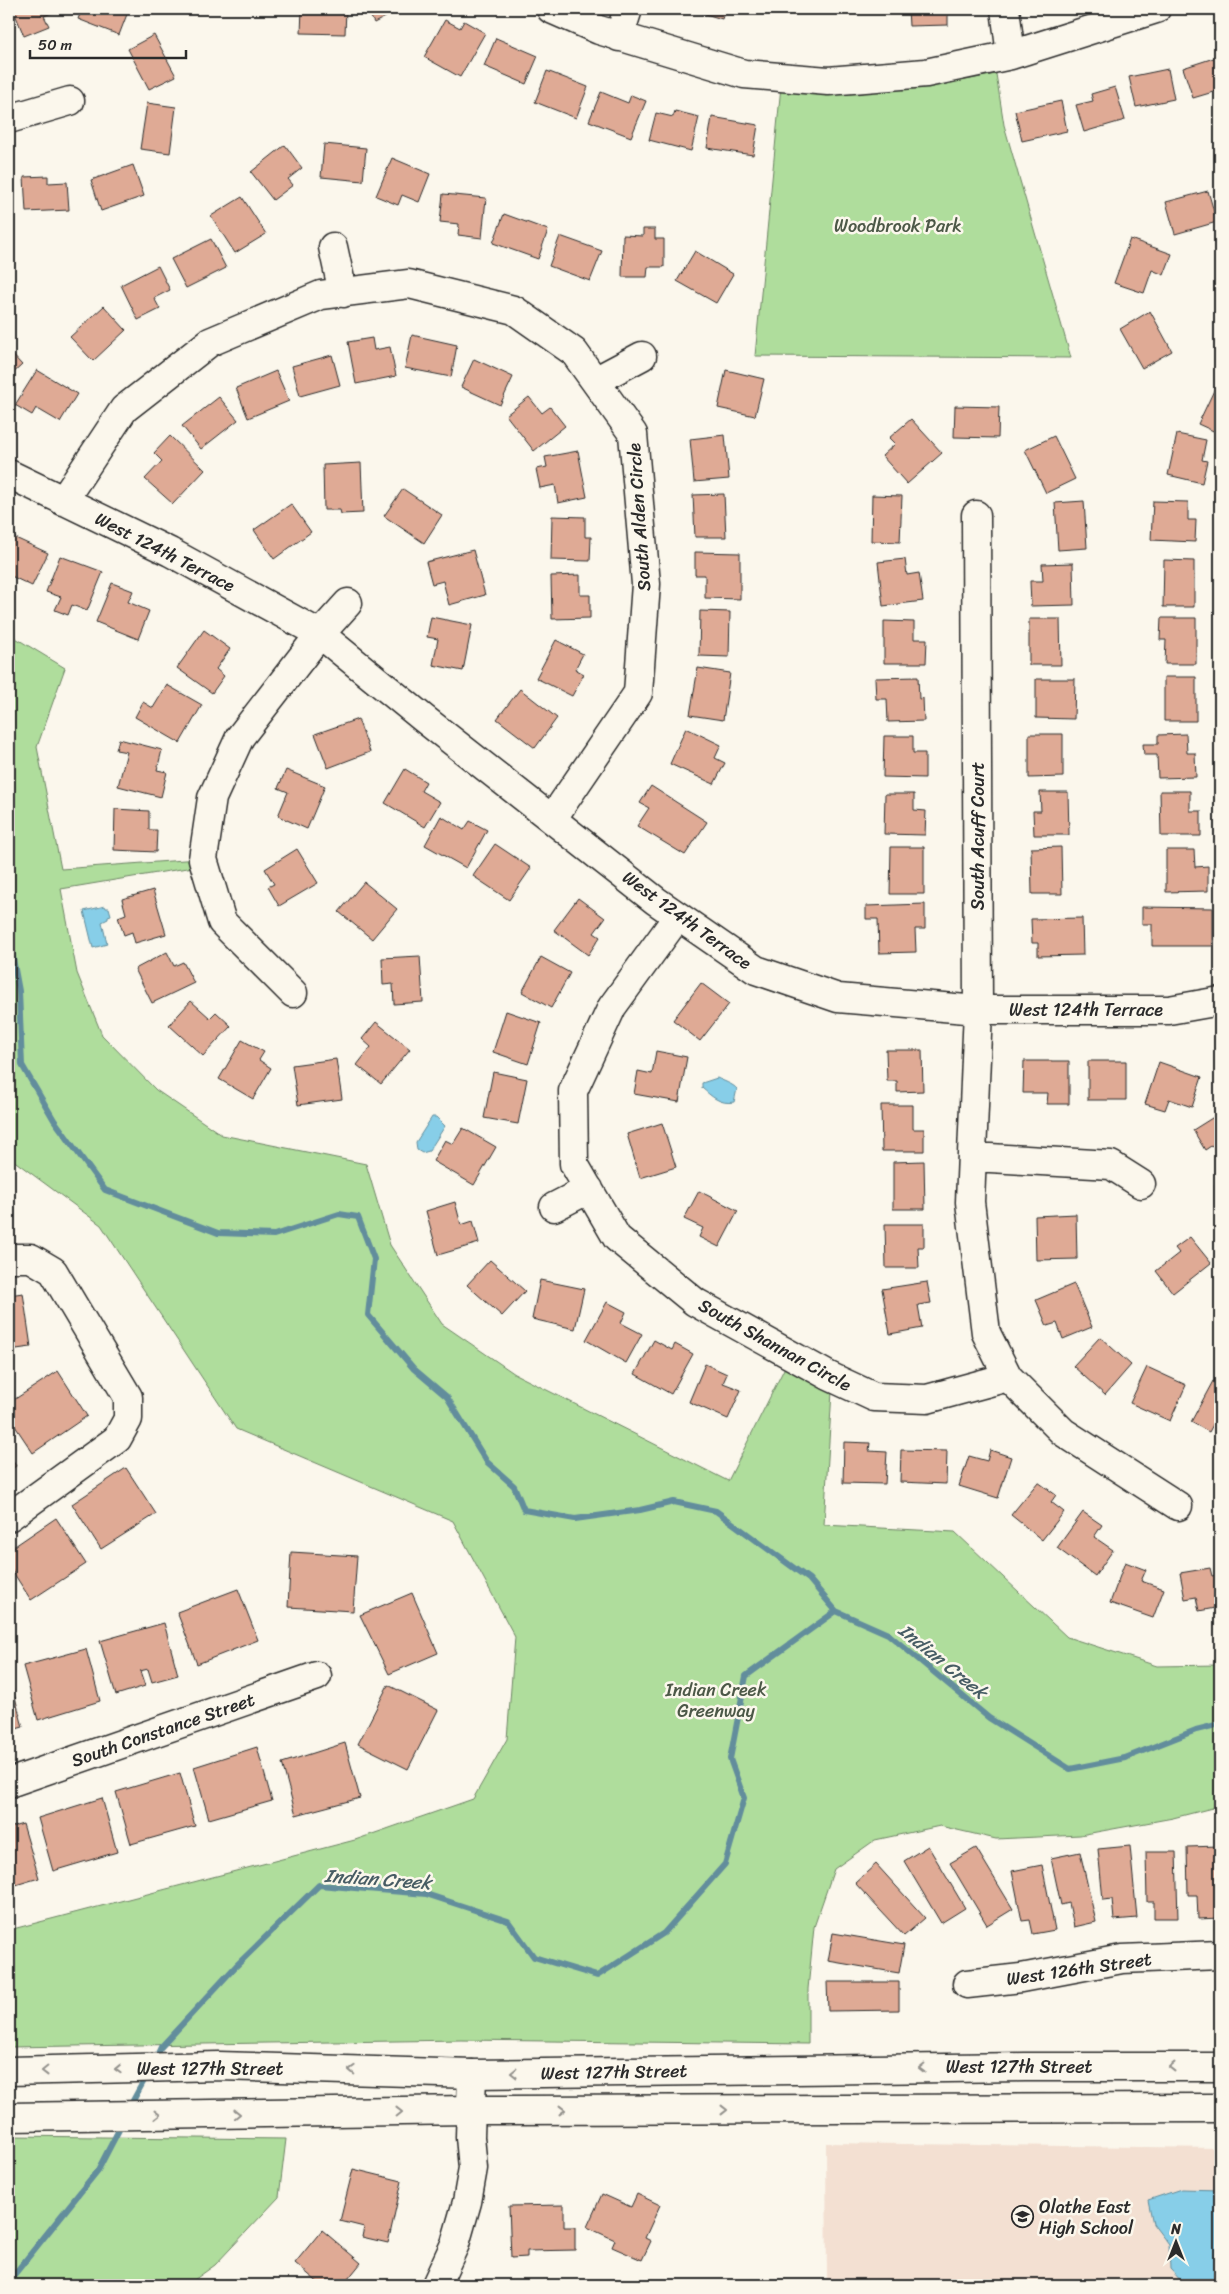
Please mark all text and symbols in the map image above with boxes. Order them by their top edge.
scale bar [30,28,186,60]
text: 50 m [38,32,73,58]
park label: Woodbrook Park [834,210,962,242]
street label: South Alden Circle [618,441,660,592]
street label: West 124th Terrace [89,503,241,601]
street label: South Acuff Court [962,762,994,910]
street label: West 124th Terrace [615,862,759,978]
street label: West 124th Terrace [1009,994,1163,1026]
street label: South Shannan Circle [692,1290,858,1401]
water label: Indian Creek [890,1614,997,1709]
park label: Indian Creek Greenway [665,1674,767,1727]
street label: South Constance Street [67,1684,259,1776]
water label: Indian Creek [323,1859,435,1899]
street label: West 126th Street [1004,1943,1154,1995]
street label: West 127th Street [946,2051,1092,2083]
street label: West 127th Street [137,2053,283,2085]
street label: West 127th Street [540,2055,688,2089]
one-way arrow [1167,2062,1175,2072]
one-way arrow [917,2063,925,2073]
one-way arrow [114,2064,122,2075]
one-way arrow [347,2065,355,2076]
one-way arrow [41,2066,48,2076]
one-way arrow [510,2068,518,2078]
one-way arrow [558,2105,566,2115]
one-way arrow [721,2105,729,2115]
one-way arrow [396,2106,404,2117]
one-way arrow [234,2109,241,2119]
one-way arrow [154,2110,162,2120]
place label: Olathe East High School [1039,2191,1134,2244]
school or university icon: Olathe East High School [1011,2205,1035,2229]
north arrow [1152,2216,1202,2266]
text: N [1170,2217,1181,2242]

